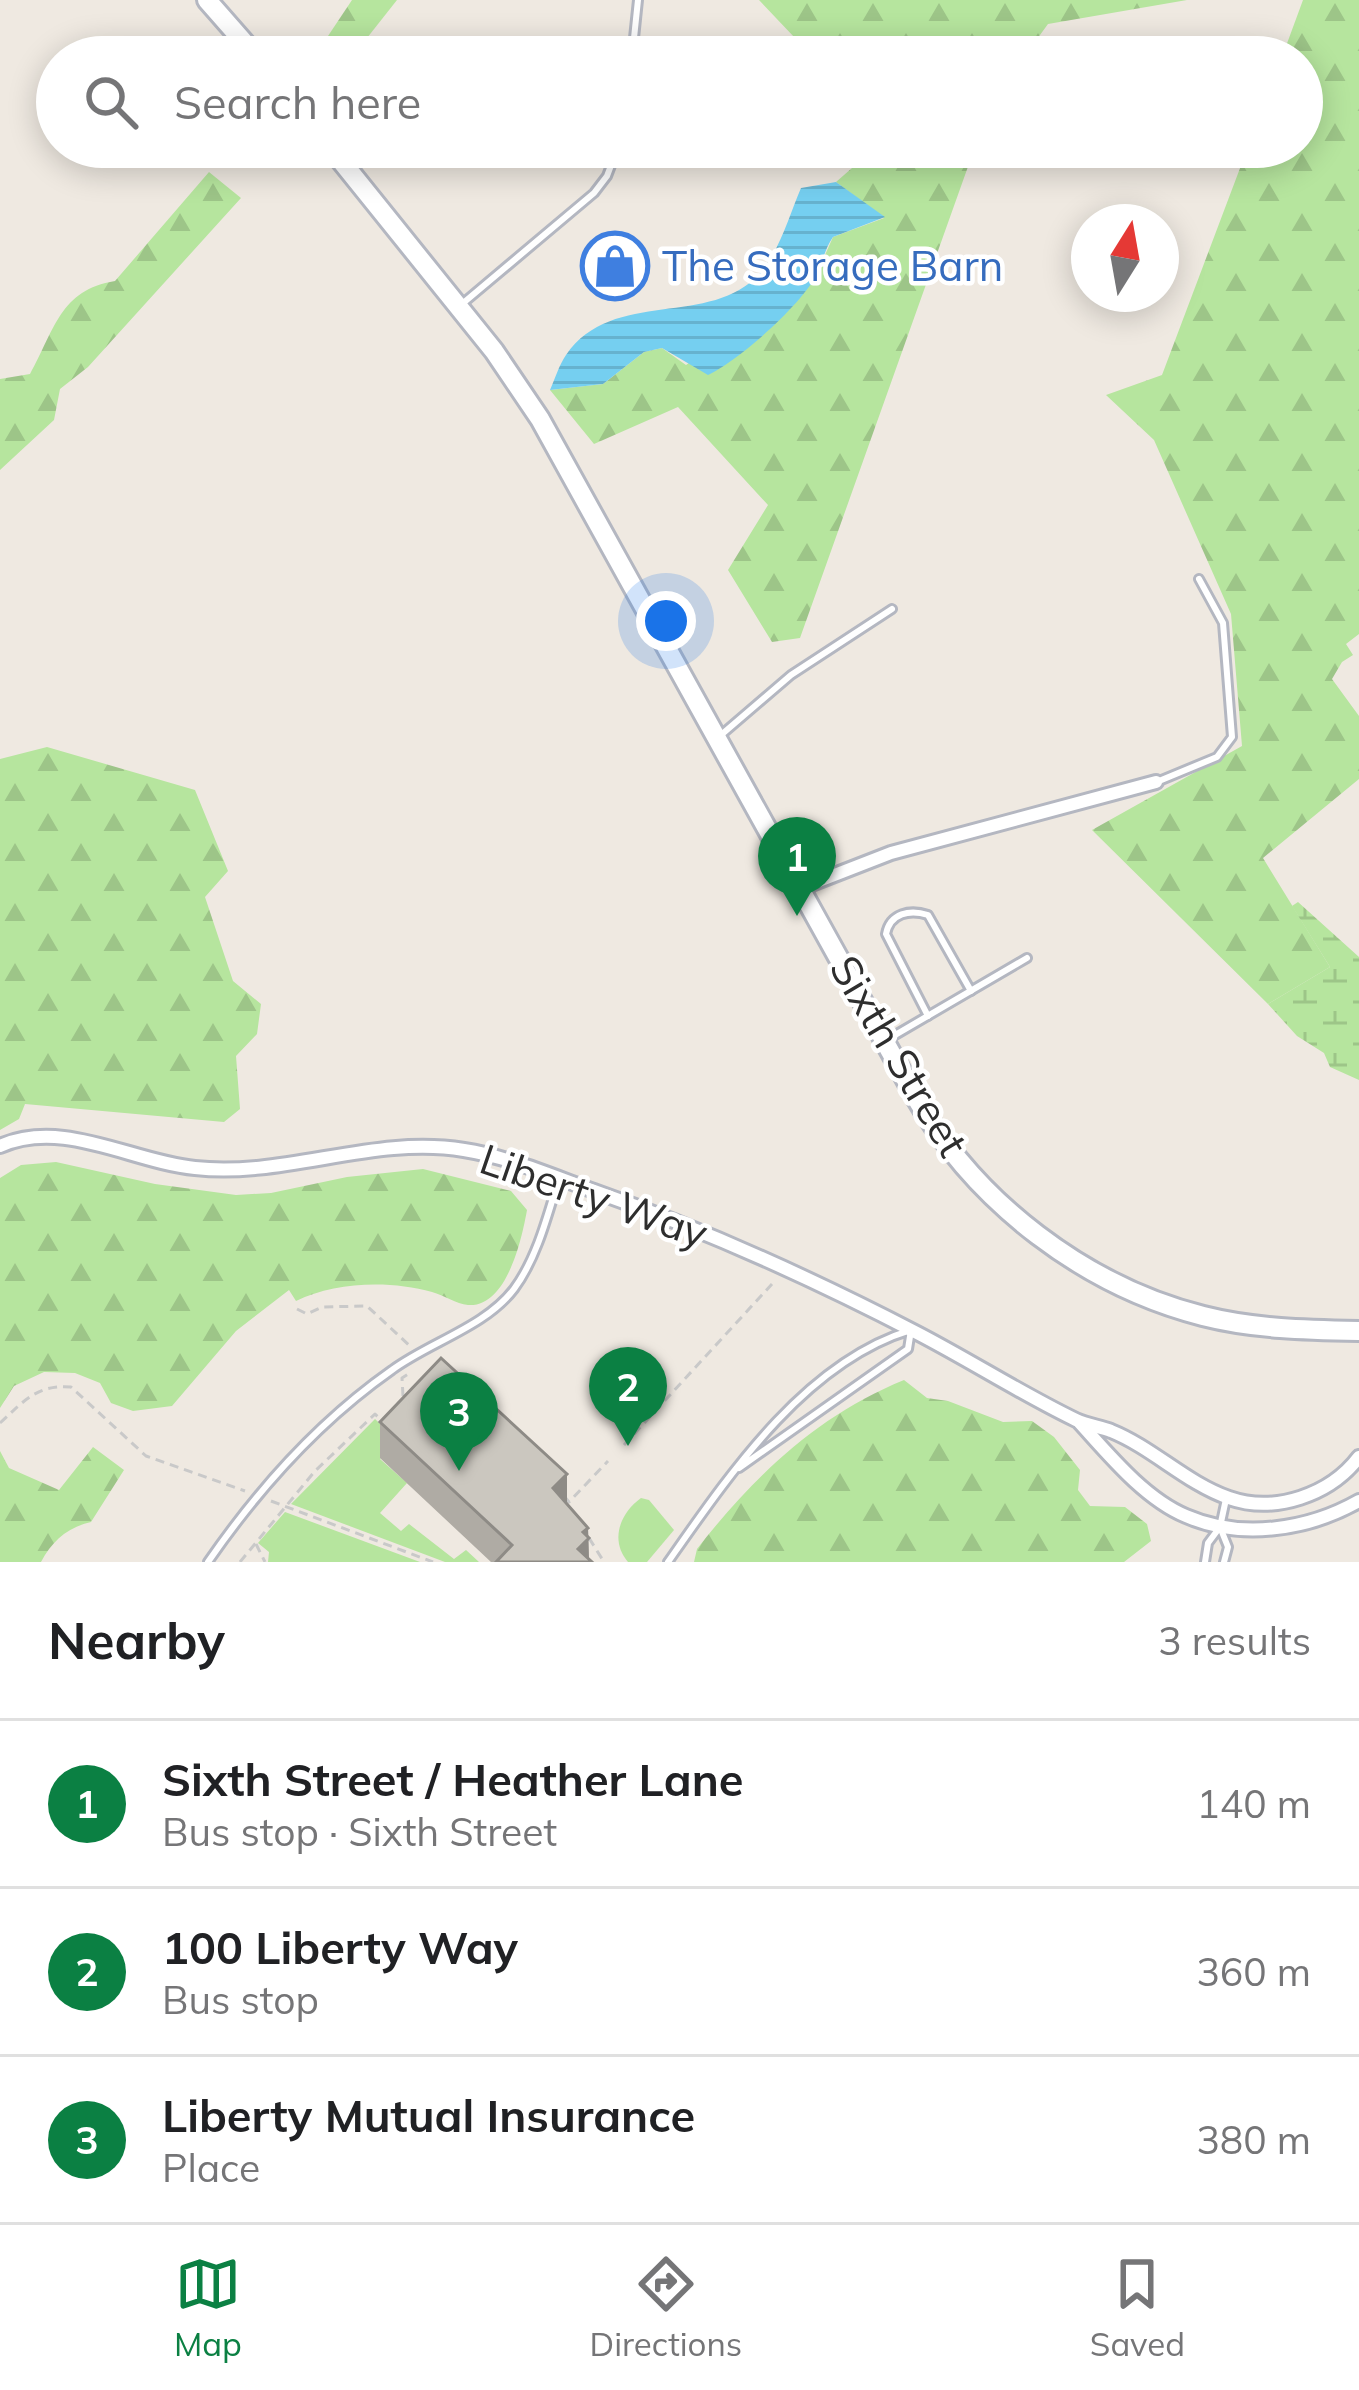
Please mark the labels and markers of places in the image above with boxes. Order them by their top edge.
shop icon: The Storage Barn [580,231,650,301]
place label: The Storage Barn [662,239,1003,292]
pin: 1 [758,817,836,916]
pin: 2 [589,1347,667,1446]
pin: 3 [420,1372,498,1471]

